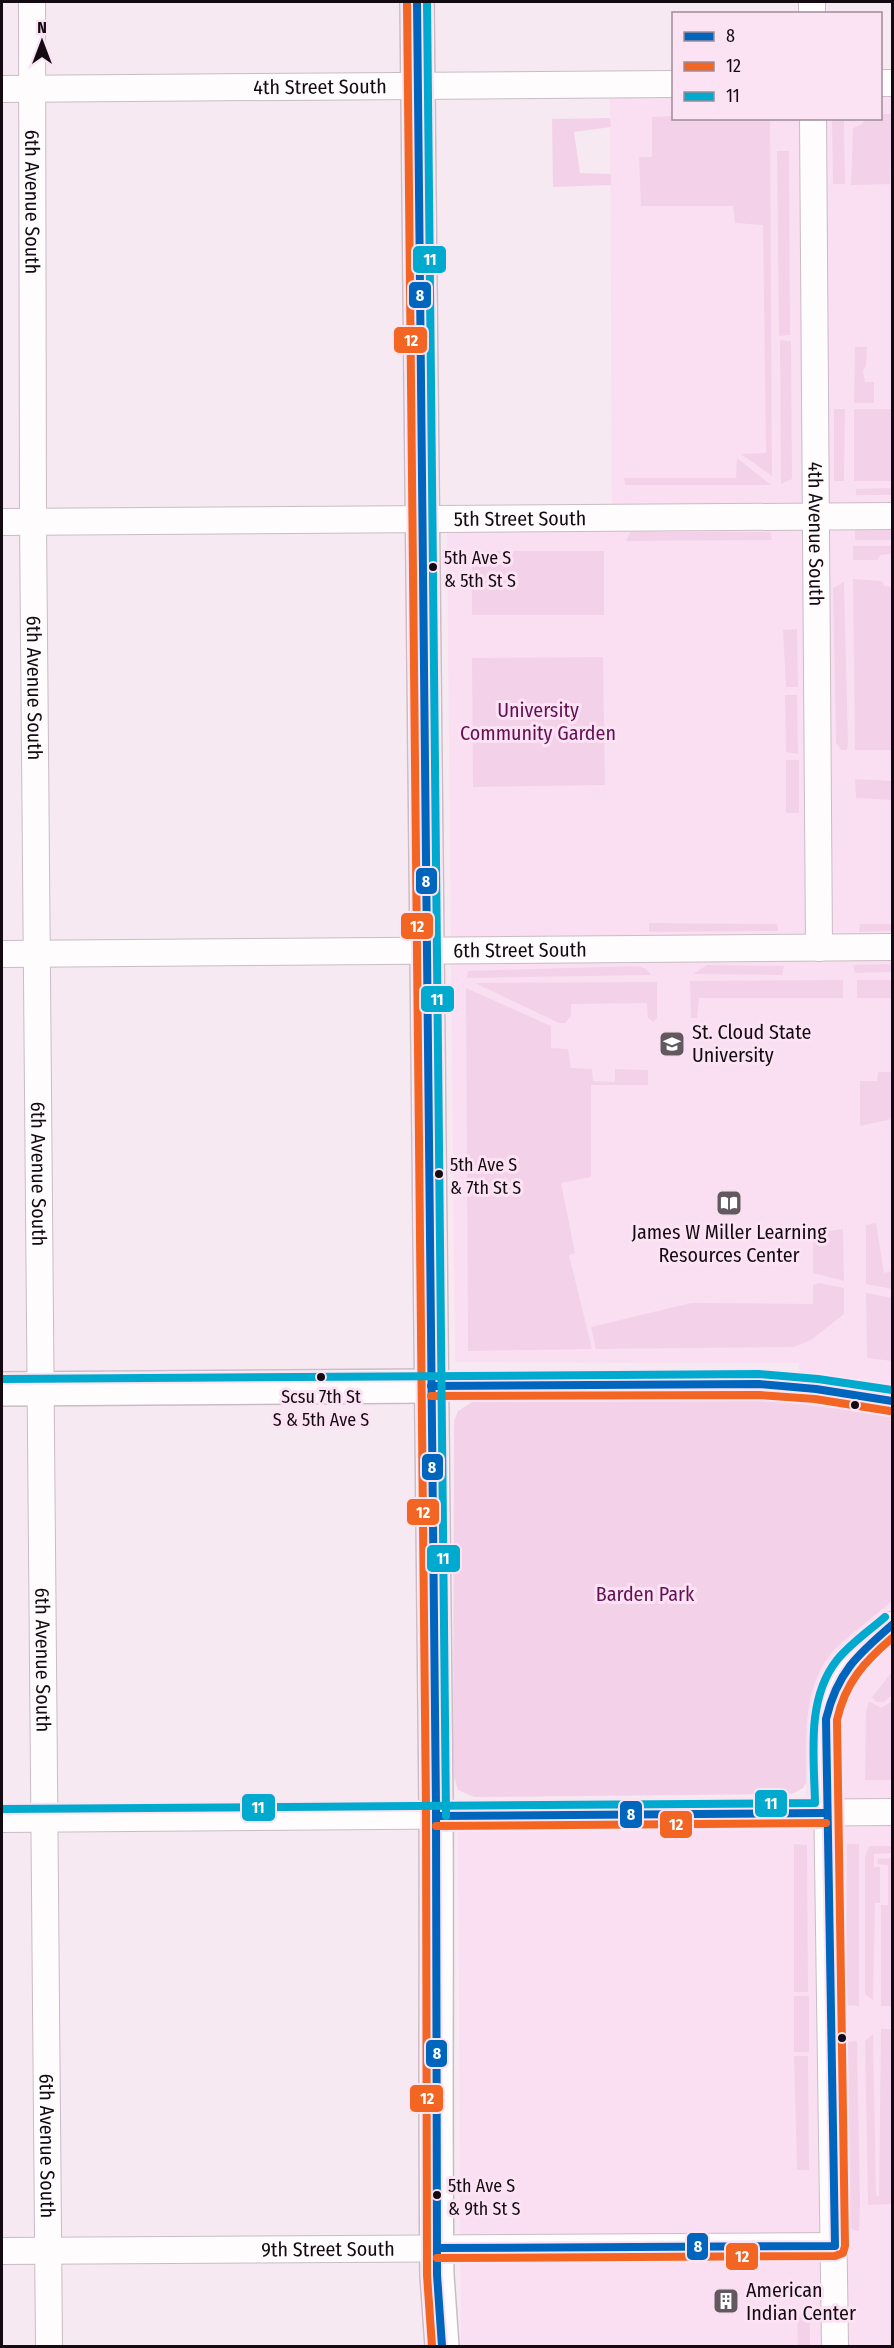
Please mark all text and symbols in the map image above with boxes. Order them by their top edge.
north arrow [12,12,72,72]
legend [672,12,882,120]
text: N [37,18,47,37]
text: 8 [726,25,735,47]
text: 12 [726,55,741,77]
street label: 4th Street South [253,74,387,99]
text: 11 [726,85,740,107]
street label: 6th Avenue South [20,130,45,274]
line badge: 11 [412,245,447,274]
text: 11 [423,250,437,269]
line badge: 8 [408,281,432,309]
text: 8 [416,286,425,305]
line badge: 12 [393,326,428,354]
text: 12 [404,331,419,350]
street label: 4th Avenue South [803,462,829,606]
street label: 5th Street South [454,506,586,531]
place label: 5th Ave S & 5th St S [444,547,516,592]
marker: 5th Ave S & 5th St S [427,561,439,573]
street label: 6th Avenue South [22,616,47,760]
park label: University Community Garden [460,698,616,745]
line badge: 8 [415,867,438,895]
text: 8 [422,872,431,891]
line badge: 12 [400,912,434,940]
text: 12 [410,917,425,936]
street label: 6th Street South [453,937,587,962]
line badge: 11 [420,985,455,1013]
text: 11 [430,990,444,1009]
place label: St. Cloud State University [692,1020,811,1067]
school or university icon: St. Cloud State University [657,1029,687,1059]
street label: 6th Avenue South [26,1102,51,1246]
place label: 5th Ave S & 7th St S [450,1154,521,1199]
marker: 5th Ave S & 7th St S [433,1168,445,1180]
library icon: James W Miller Learning Resources Center [714,1188,744,1218]
place label: James W Miller Learning Resources Center [631,1220,827,1267]
marker: Scsu 7th St S & 5th Ave S [315,1371,327,1383]
place label: Scsu 7th St S & 5th Ave S [273,1386,369,1431]
unlabelled marker [849,1399,861,1411]
line badge: 8 [421,1453,444,1481]
text: 8 [428,1458,437,1477]
line badge: 12 [406,1498,440,1526]
text: 12 [416,1503,431,1522]
line badge: 11 [426,1544,461,1573]
text: 11 [436,1549,450,1568]
park label: Barden Park [596,1582,695,1606]
street label: 6th Avenue South [30,1588,56,1732]
line badge: 11 [754,1789,788,1818]
line badge: 11 [241,1793,276,1822]
text: 11 [764,1794,778,1813]
text: 11 [251,1798,265,1817]
line badge: 8 [619,1800,643,1829]
text: 8 [627,1805,636,1824]
line badge: 12 [659,1810,693,1839]
text: 12 [669,1815,684,1834]
unlabelled marker [836,2032,848,2044]
line badge: 8 [425,2039,448,2068]
text: 8 [433,2044,442,2063]
street label: 6th Avenue South [35,2074,60,2218]
line badge: 12 [409,2084,444,2113]
text: 12 [420,2089,435,2108]
place label: 5th Ave S & 9th St S [448,2175,521,2220]
marker: 5th Ave S & 9th St S [431,2189,443,2201]
line badge: 8 [686,2232,709,2261]
street label: 9th Street South [261,2237,395,2261]
text: 8 [694,2237,703,2256]
line badge: 12 [725,2242,759,2271]
text: 12 [735,2247,750,2266]
place label: American Indian Center [746,2278,856,2325]
building icon: American Indian Center [711,2286,741,2316]

